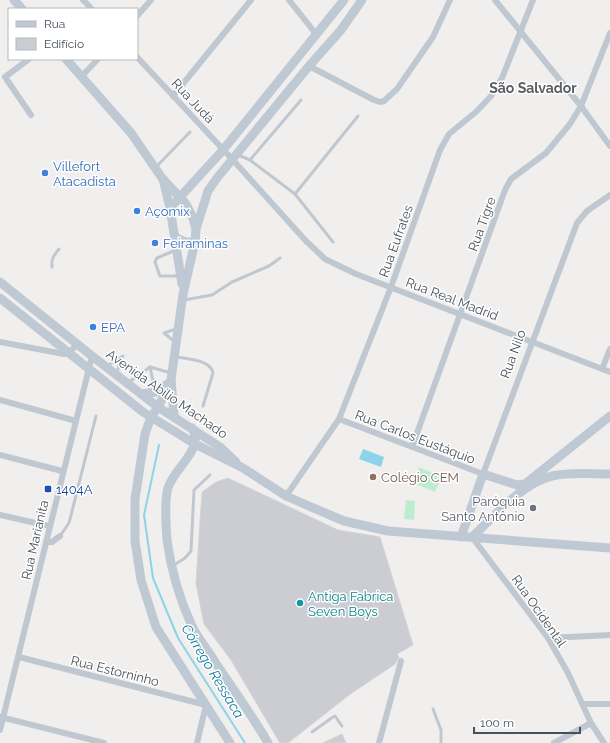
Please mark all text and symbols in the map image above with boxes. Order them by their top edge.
legend [8,8,138,60]
text: Rua [44,17,65,31]
text: Edifício [44,37,84,51]
street label: Rua Judá [169,76,217,126]
district label: São Salvador [489,80,577,96]
place label: Villefort Atacadista [53,159,116,189]
marker: Villefort Atacadista [40,168,50,178]
street label: Rua Tigre [465,194,499,253]
street label: Rua Eufrates [376,203,416,279]
place label: Açomix [145,204,190,219]
marker: Açomix [132,206,142,216]
place label: Feiraminas [163,236,228,251]
marker: Feiraminas [150,238,160,248]
street label: Rua Real Madrid [404,274,500,324]
place label: EPA [101,320,125,335]
marker: EPA [88,322,98,332]
street label: Rua Nilo [497,327,529,380]
street label: Avenida Abílio Machado [104,346,231,442]
street label: Rua Carlos Eustáquio [353,407,477,467]
place label: Colégio CEM [381,470,459,485]
marker: Colégio CEM [368,472,378,482]
place label: 1404A [56,482,93,497]
marker: 1404A [43,484,53,494]
place label: Paróquia Santo Antônio [441,494,525,524]
street label: Rua Marianita [19,499,51,581]
marker: Paróquia Santo Antônio [528,503,538,513]
street label: Rua Ocidental [509,572,570,650]
place label: Antiga Fabrica Seven Boys [308,589,393,619]
marker: Antiga Fabrica Seven Boys [295,598,305,608]
water label: Córrego Ressaca [179,621,247,721]
street label: Rua Estorninho [69,653,161,689]
scale bar [474,709,580,735]
text: 100 m [480,716,514,730]

